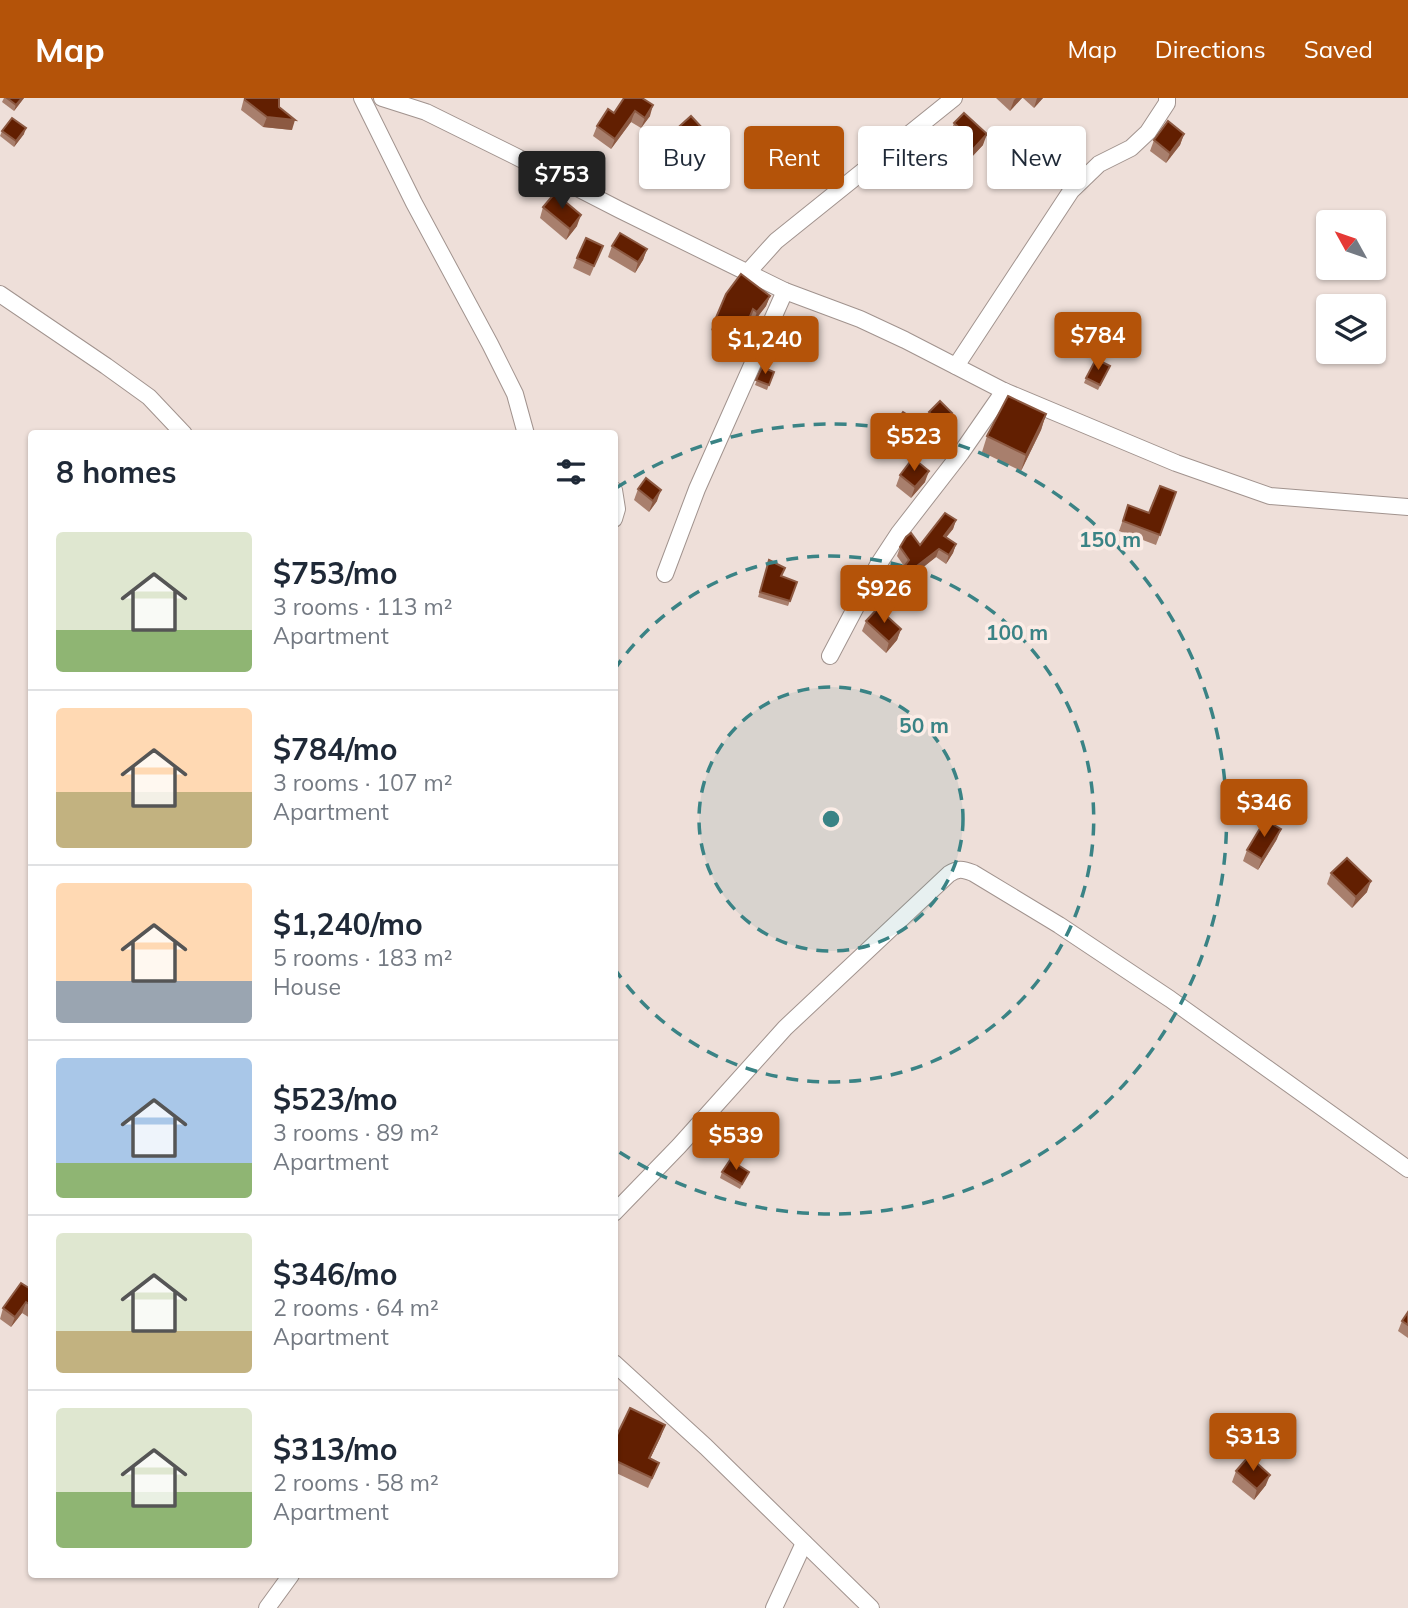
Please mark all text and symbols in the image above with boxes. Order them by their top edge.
text: Map [35,29,105,70]
text: Map [1067,34,1117,64]
text: Directions [1155,34,1266,64]
text: Saved [1304,34,1373,64]
chip: Buy [639,126,730,189]
chip: Rent [744,126,844,189]
chip: Filters [858,126,973,189]
chip: New [987,126,1086,189]
pin: $753 [521,152,603,211]
text: $753 [534,159,590,188]
north arrow [1316,210,1386,280]
map controls [1316,210,1386,364]
button: layers [1316,294,1386,364]
pin: $784 [1057,313,1139,372]
pin: $1,240 [708,316,822,376]
text: $784 [1070,320,1126,349]
text: $1,240 [728,324,802,353]
pin: $523 [873,414,955,473]
text: $523 [886,421,942,450]
text: 8 homes [56,453,177,491]
icon: filters [552,453,590,491]
text: 150 m [1079,526,1141,552]
text: $753/mo [273,554,397,592]
icon: home [112,560,196,644]
pin: $926 [843,566,925,625]
text: $926 [856,573,912,602]
text: 3 rooms · 113 m² [273,592,453,621]
text: 100 m [986,619,1048,645]
text: Apartment [273,621,389,650]
text: 50 m [899,712,949,738]
text: $784/mo [273,730,397,768]
icon: home [112,736,196,820]
text: 3 rooms · 107 m² [273,768,453,797]
pin: $346 [1223,780,1305,839]
text: $346 [1236,787,1292,816]
text: Apartment [273,797,389,826]
centre of rings [819,807,843,831]
text: $1,240/mo [273,905,423,943]
icon: home [112,911,196,995]
text: 5 rooms · 183 m² [273,943,453,972]
text: House [273,972,341,1001]
text: $523/mo [273,1080,397,1118]
icon: home [112,1086,196,1170]
pin: $539 [695,1112,777,1172]
text: 3 rooms · 89 m² [273,1118,439,1147]
text: $539 [708,1120,764,1149]
text: Apartment [273,1147,389,1176]
text: $346/mo [273,1255,397,1293]
icon: home [112,1261,196,1345]
text: 2 rooms · 64 m² [273,1293,439,1322]
text: Apartment [273,1322,389,1351]
pin: $313 [1212,1414,1294,1473]
text: $313 [1225,1421,1281,1450]
text: $313/mo [273,1430,397,1468]
icon: home [112,1436,196,1520]
text: 2 rooms · 58 m² [273,1468,439,1497]
text: Apartment [273,1497,389,1526]

